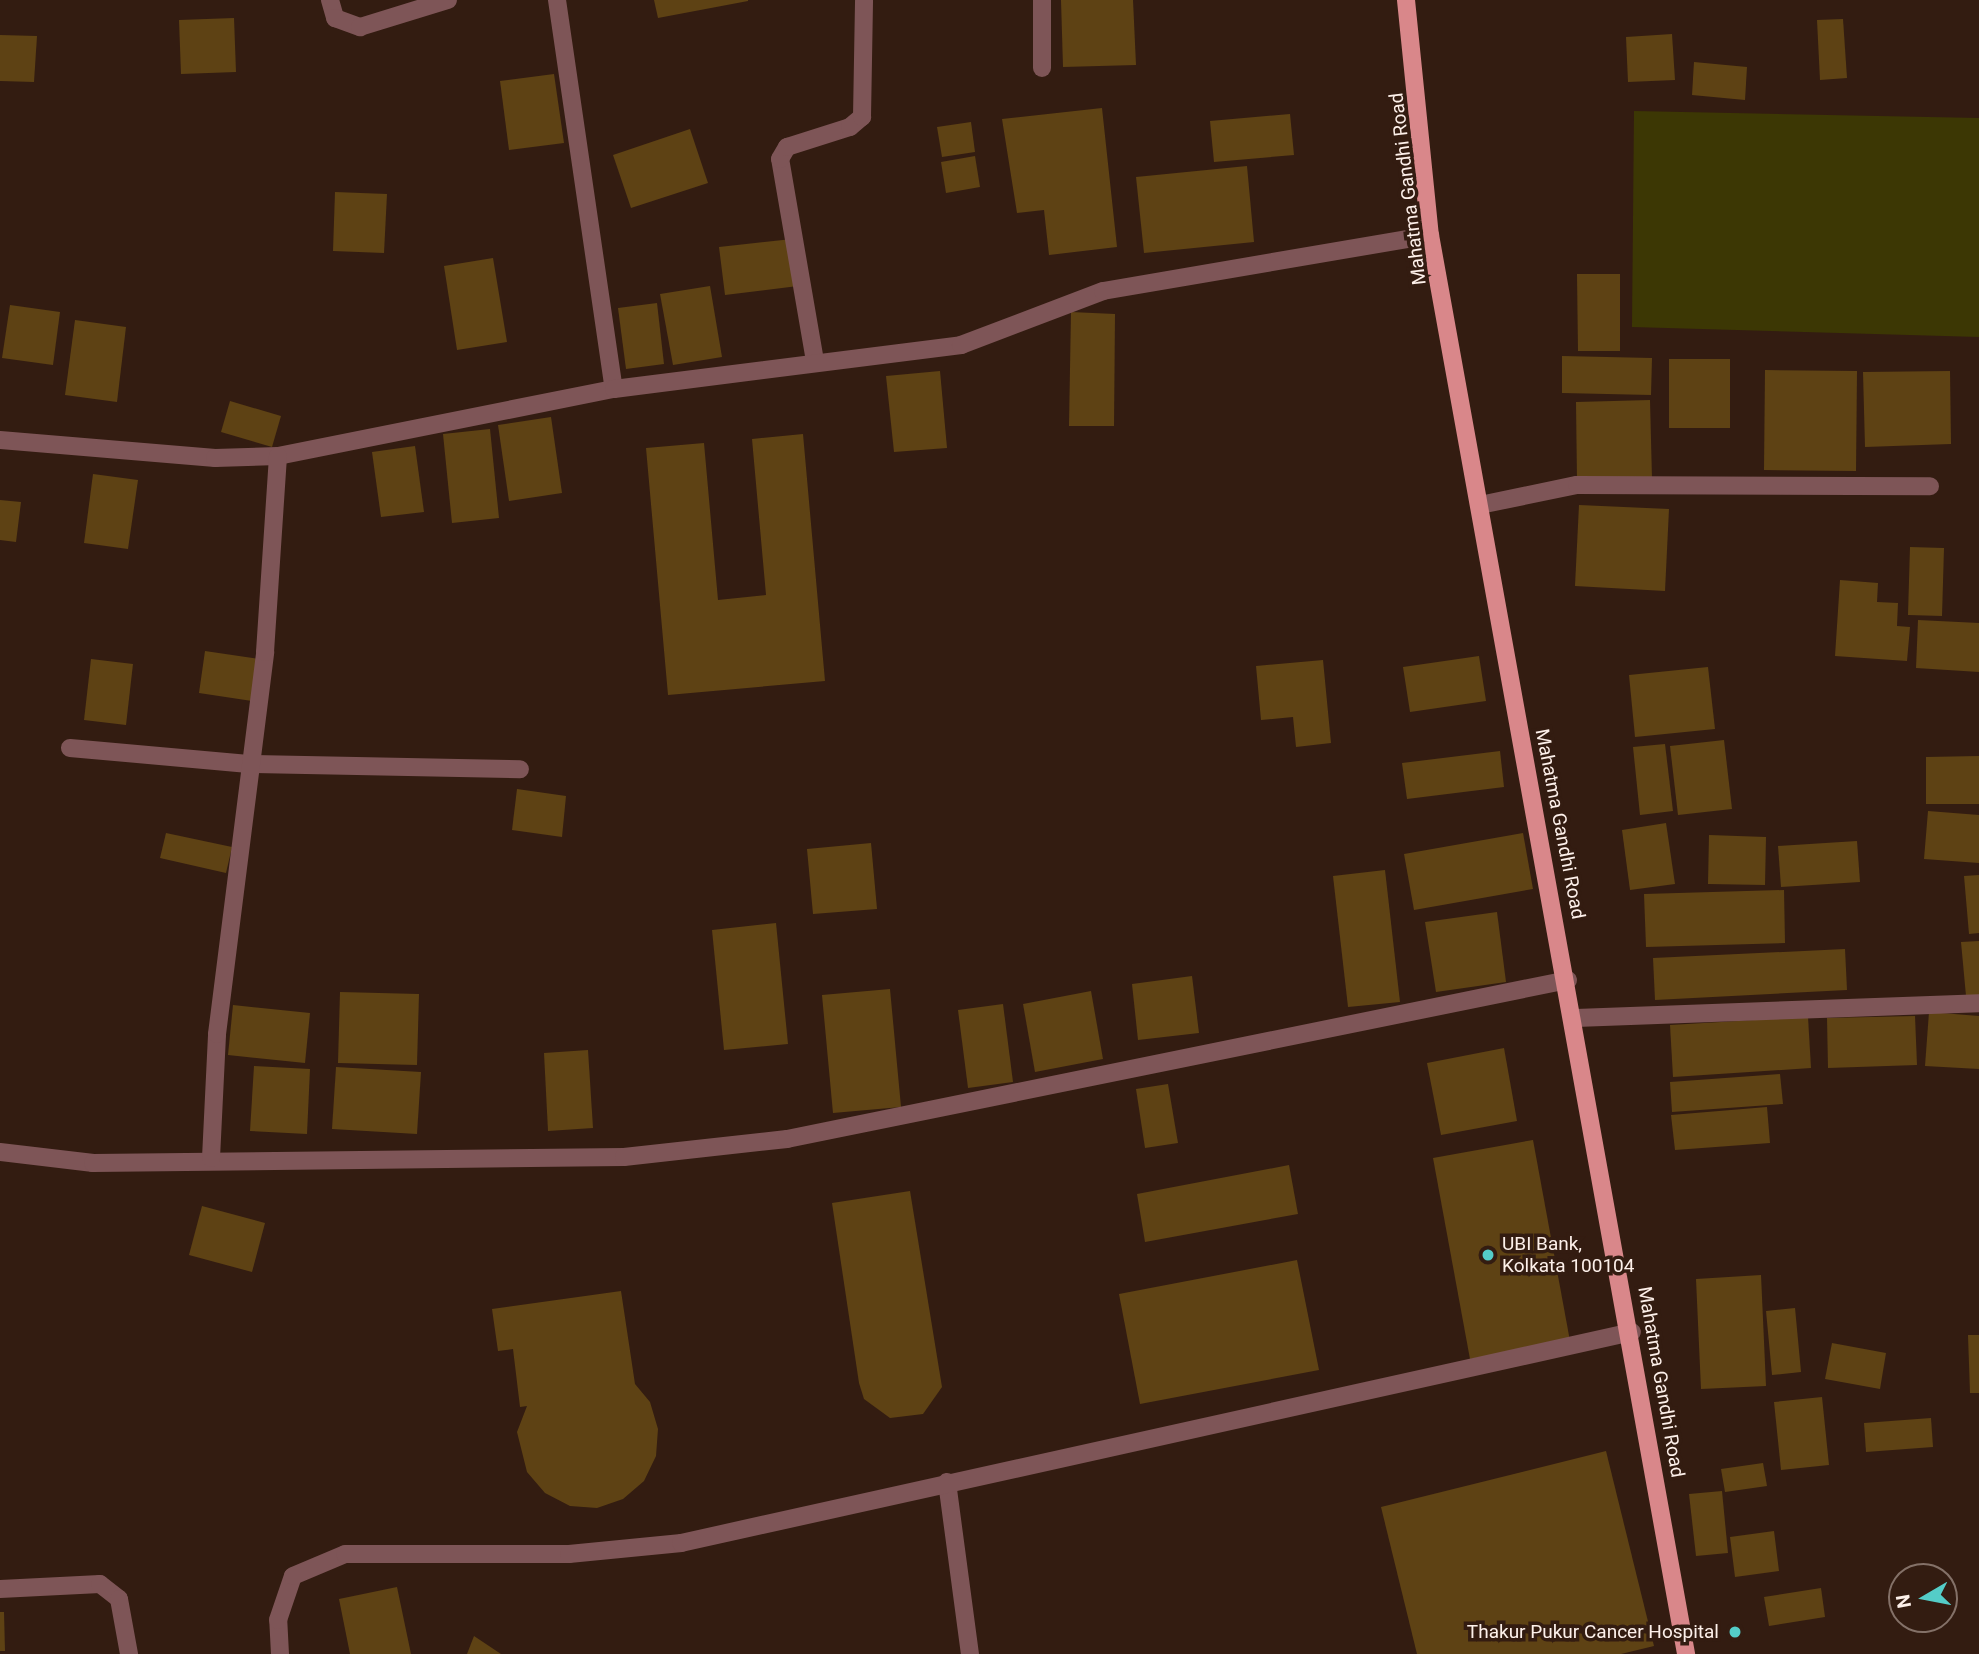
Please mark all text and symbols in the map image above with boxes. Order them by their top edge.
street label: Mahatma Gandhi Road [1385,92,1431,286]
street label: Mahatma Gandhi Road [1530,727,1590,921]
place label: UBI Bank, Kolkata 100104 [1502,1233,1634,1277]
marker: UBI Bank, Kolkata 100104 [1480,1247,1496,1263]
street label: Mahatma Gandhi Road [1633,1285,1689,1479]
north arrow [1888,1563,1958,1633]
text: N [1891,1593,1916,1610]
place label: Thakur Pukur Cancer Hospital [1467,1621,1719,1643]
marker: Thakur Pukur Cancer Hospital [1725,1622,1745,1642]

